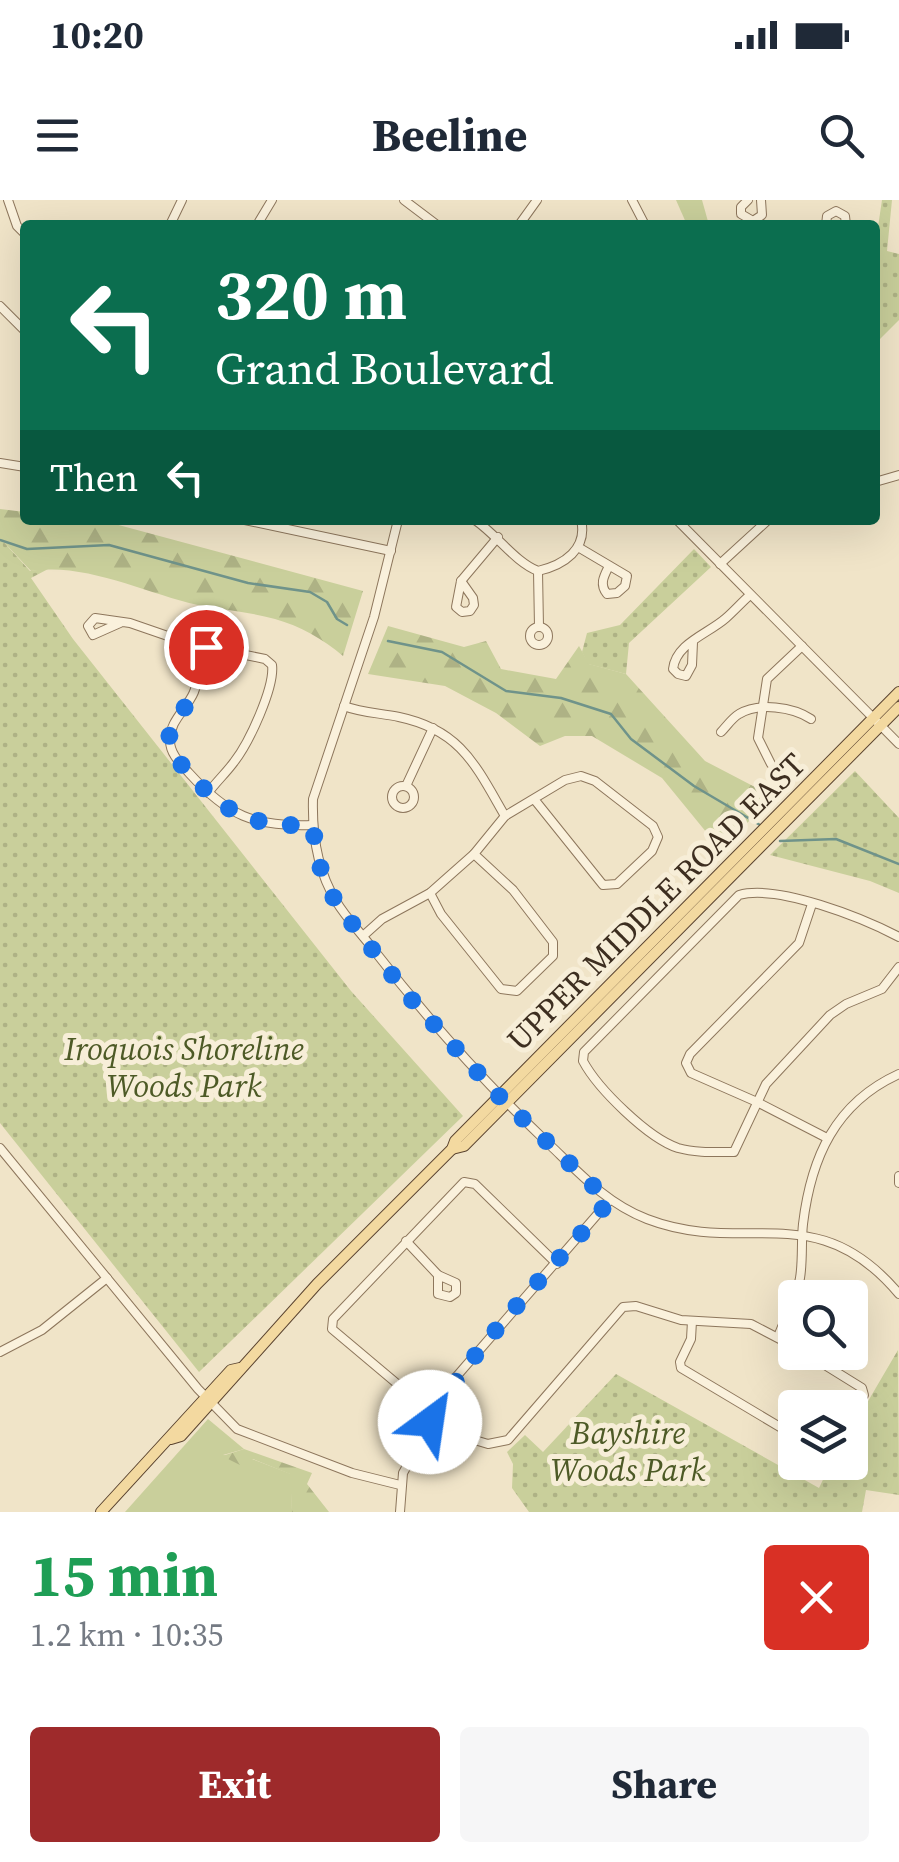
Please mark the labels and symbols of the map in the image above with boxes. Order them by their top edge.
pin [164,605,249,690]
street label: UPPER MIDDLE ROAD EAST [497,743,815,1061]
park label: Iroquois Shoreline Woods Park [63,1027,304,1108]
position arrow [378,1370,482,1474]
park label: Bayshire Woods Park [550,1411,706,1492]

